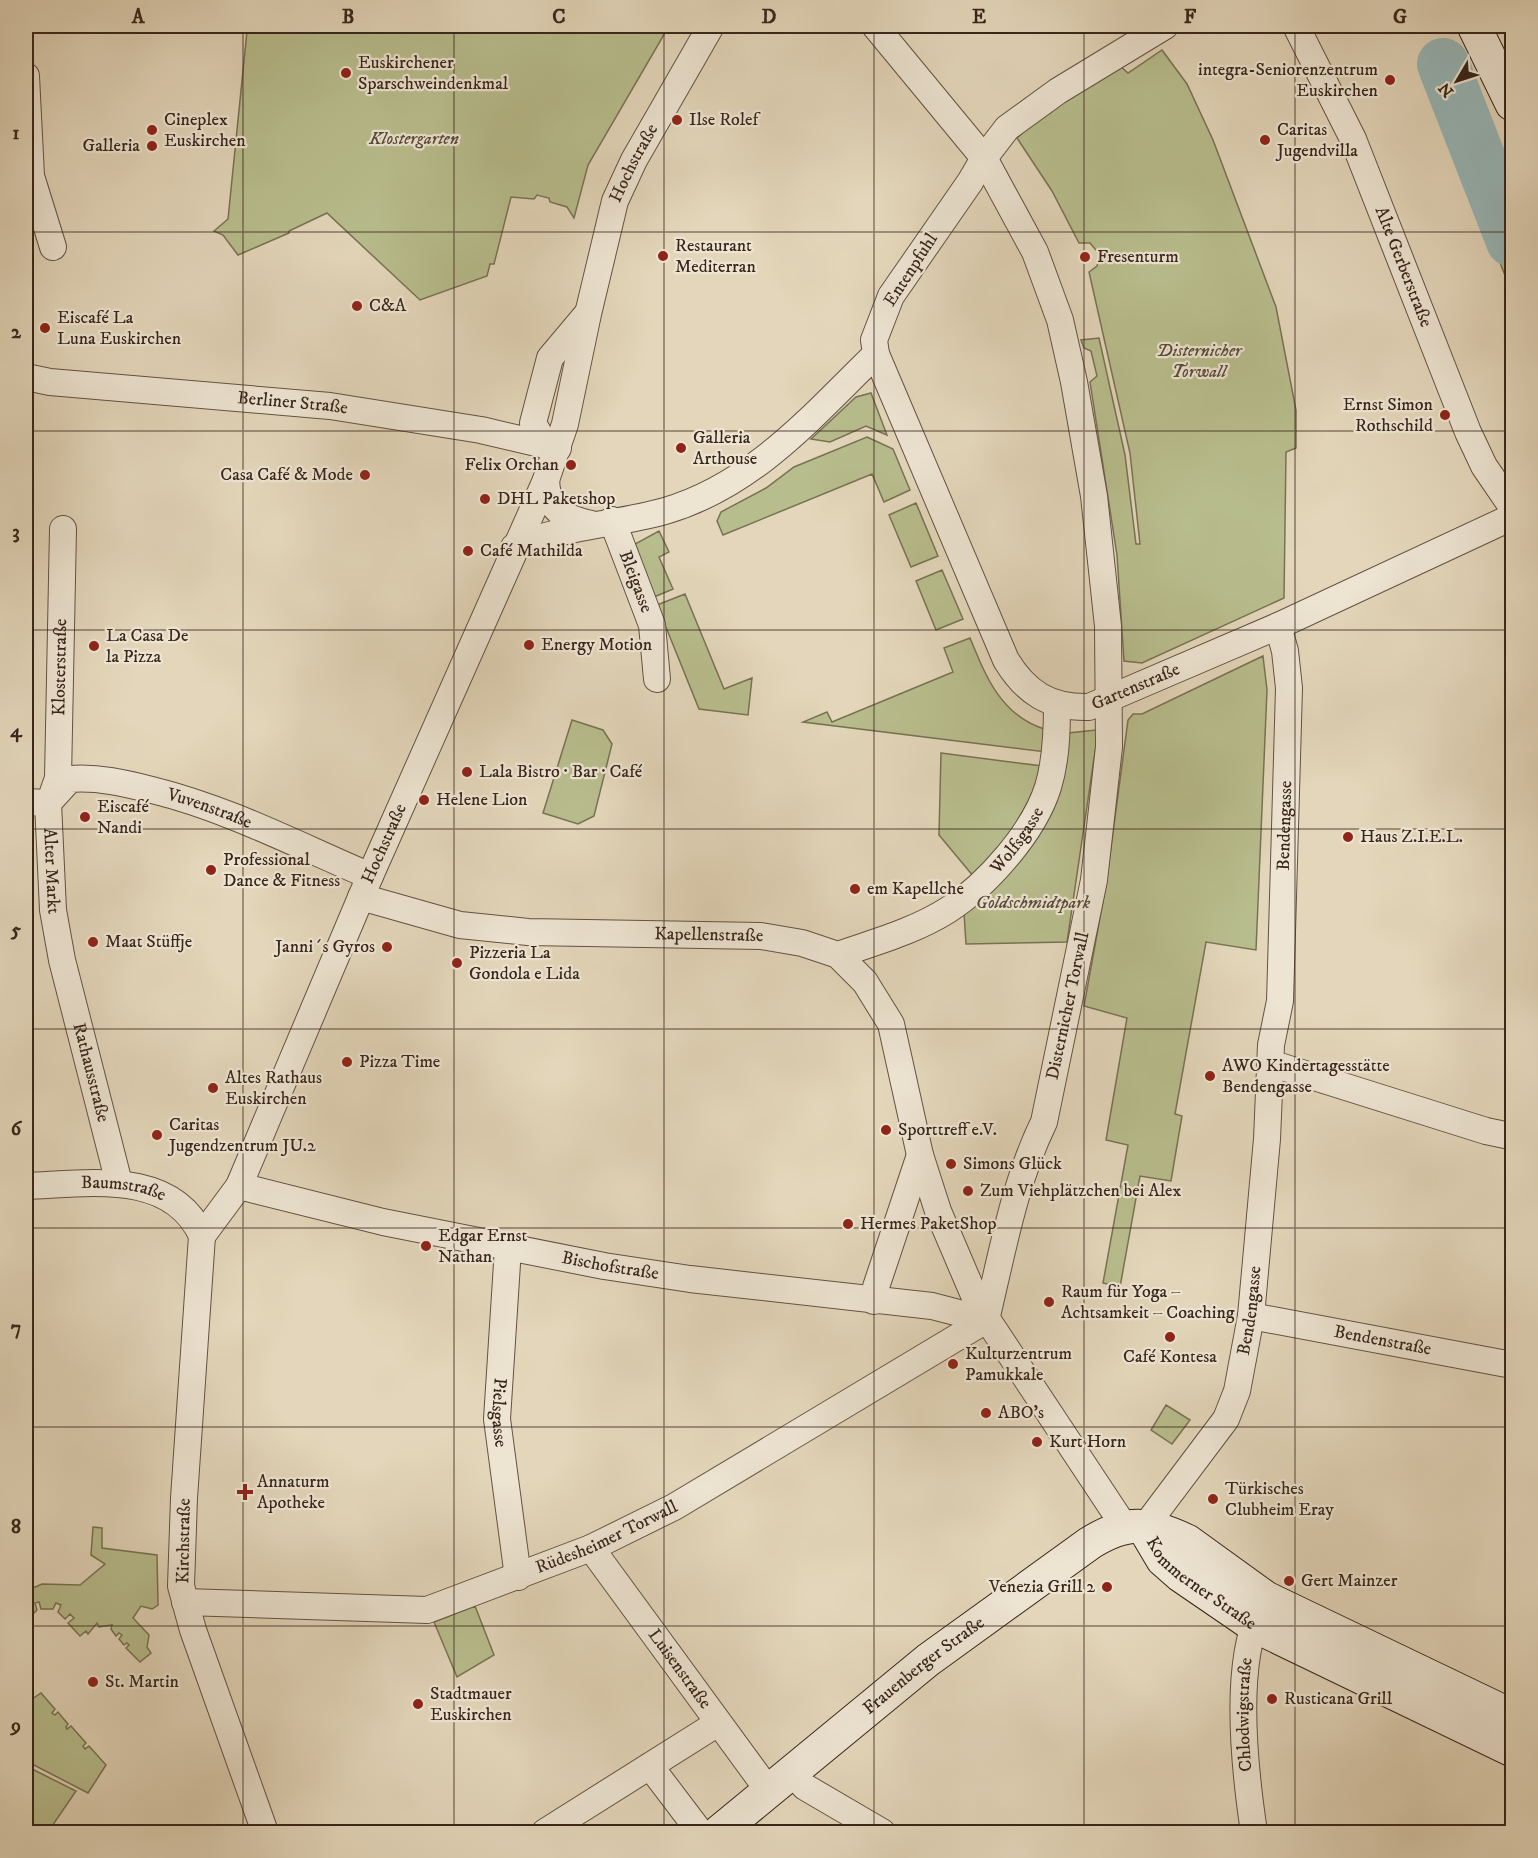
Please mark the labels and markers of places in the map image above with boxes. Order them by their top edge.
place label: Euskirchener Sparschweindenkmal [358,52,509,95]
place label: integra-Seniorenzentrum Euskirchen [1198,59,1379,102]
marker: Euskirchener Sparschweindenkmal [339,66,353,80]
marker: integra-Seniorenzentrum Euskirchen [1383,73,1397,87]
place label: Cineplex Euskirchen [164,109,246,152]
place label: Ilse Rolef [689,109,762,131]
marker: Ilse Rolef [670,113,684,127]
place label: Caritas Jugendvilla [1275,119,1358,162]
marker: Cineplex Euskirchen [145,123,159,137]
marker: Caritas Jugendvilla [1258,133,1272,147]
place label: Galleria [83,135,140,157]
marker: Galleria [145,139,159,153]
place label: Restaurant Mediterran [675,235,756,278]
place label: Fresenturm [1097,246,1179,268]
marker: Restaurant Mediterran [656,249,670,263]
marker: Fresenturm [1078,250,1092,264]
place label: C&A [369,295,407,317]
marker: C&A [350,299,364,313]
place label: Eiscafé La Luna Euskirchen [57,307,182,350]
marker: Eiscafé La Luna Euskirchen [38,321,52,335]
place label: Ernst Simon Rothschild [1343,394,1434,437]
marker: Ernst Simon Rothschild [1438,408,1452,422]
place label: Galleria Arthouse [693,427,757,470]
marker: Galleria Arthouse [674,441,688,455]
place label: Felix Orchan [465,454,560,476]
marker: Felix Orchan [564,458,578,472]
place label: Casa Café & Mode [220,464,353,486]
marker: Casa Café & Mode [358,468,372,482]
place label: DHL Paketshop [497,488,615,510]
marker: DHL Paketshop [478,492,492,506]
place label: Café Mathilda [480,540,583,562]
marker: Café Mathilda [461,544,475,558]
place label: La Casa De la Pizza [106,625,188,668]
place label: Energy Motion [541,634,653,656]
marker: Energy Motion [522,638,536,652]
marker: La Casa De la Pizza [87,639,101,653]
place label: Lala Bistro · Bar · Café [479,761,643,783]
marker: Lala Bistro · Bar · Café [460,765,474,779]
place label: Helene Lion [436,789,528,811]
marker: Helene Lion [417,793,431,807]
place label: Eiscafé Nandi [97,796,149,839]
marker: Eiscafé Nandi [78,810,92,824]
place label: Haus Z.I.E.L. [1360,826,1463,848]
marker: Haus Z.I.E.L. [1341,830,1355,844]
place label: Professional Dance & Fitness [223,849,340,892]
marker: Professional Dance & Fitness [204,863,218,877]
place label: em Kapellche [867,878,964,900]
marker: em Kapellche [848,882,862,896]
place label: Maat Stüffje [105,931,192,953]
marker: Maat Stüffje [86,935,100,949]
place label: Janni´s Gyros [273,936,375,958]
marker: Janni´s Gyros [380,940,394,954]
place label: Pizzeria La Gondola e Lida [469,942,580,985]
marker: Pizzeria La Gondola e Lida [450,956,464,970]
place label: Pizza Time [359,1051,440,1073]
marker: Pizza Time [340,1055,354,1069]
place label: AWO Kindertagesstätte Bendengasse [1222,1055,1390,1098]
place label: Altes Rathaus Euskirchen [225,1067,322,1110]
marker: AWO Kindertagesstätte Bendengasse [1203,1069,1217,1083]
marker: Altes Rathaus Euskirchen [206,1081,220,1095]
place label: Caritas Jugendzentrum JU.2 [167,1114,316,1157]
place label: Sporttreff e.V. [898,1119,997,1141]
marker: Sporttreff e.V. [879,1123,893,1137]
marker: Caritas Jugendzentrum JU.2 [150,1128,164,1142]
place label: Simons Glück [963,1153,1062,1175]
marker: Simons Glück [944,1157,958,1171]
place label: Zum Viehplätzchen bei Alex [980,1180,1181,1202]
marker: Zum Viehplätzchen bei Alex [961,1184,975,1198]
place label: Hermes PaketShop [860,1213,996,1235]
marker: Hermes PaketShop [841,1217,855,1231]
place label: Edgar Ernst Nathan [438,1225,528,1268]
marker: Edgar Ernst Nathan [419,1239,433,1253]
place label: Raum für Yoga – Achtsamkeit – Coaching [1061,1281,1235,1324]
marker: Raum für Yoga – Achtsamkeit – Coaching [1042,1295,1056,1309]
marker: Café Kontesa [1163,1330,1177,1344]
place label: Kulturzentrum Pamukkale [965,1343,1072,1386]
place label: Café Kontesa [1123,1346,1217,1368]
marker: Kulturzentrum Pamukkale [946,1357,960,1371]
place label: ABO's [998,1402,1044,1424]
marker: ABO's [979,1406,993,1420]
place label: Kurt Horn [1049,1431,1127,1453]
marker: Kurt Horn [1030,1435,1044,1449]
place label: Annaturm Apotheke [257,1471,330,1514]
place label: Türkisches Clubheim Eray [1225,1478,1334,1521]
marker: Annaturm Apotheke [238,1485,252,1499]
marker: Türkisches Clubheim Eray [1206,1492,1220,1506]
place label: Gert Mainzer [1301,1570,1398,1592]
marker: Gert Mainzer [1282,1574,1296,1588]
place label: Venezia Grill 2 [988,1576,1095,1598]
marker: Venezia Grill 2 [1100,1580,1114,1594]
place label: St. Martin [105,1671,180,1693]
marker: St. Martin [86,1675,100,1689]
place label: Stadtmauer Euskirchen [430,1683,512,1726]
place label: Rusticana Grill [1284,1688,1393,1710]
marker: Rusticana Grill [1265,1692,1279,1706]
marker: Stadtmauer Euskirchen [411,1697,425,1711]

